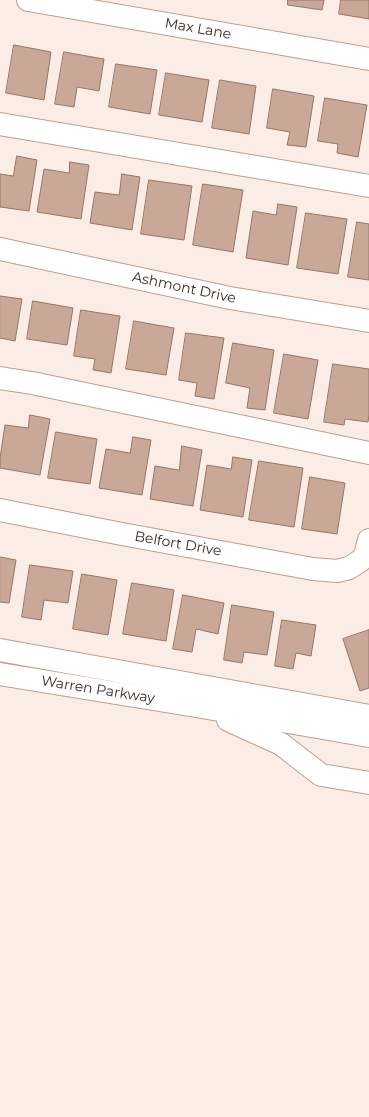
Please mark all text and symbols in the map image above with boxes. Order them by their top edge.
street label: Max Lane [163,15,233,43]
street label: Ashmont Drive [131,269,237,307]
street label: Belfort Drive [133,528,223,560]
street label: Warren Parkway [40,673,156,707]

